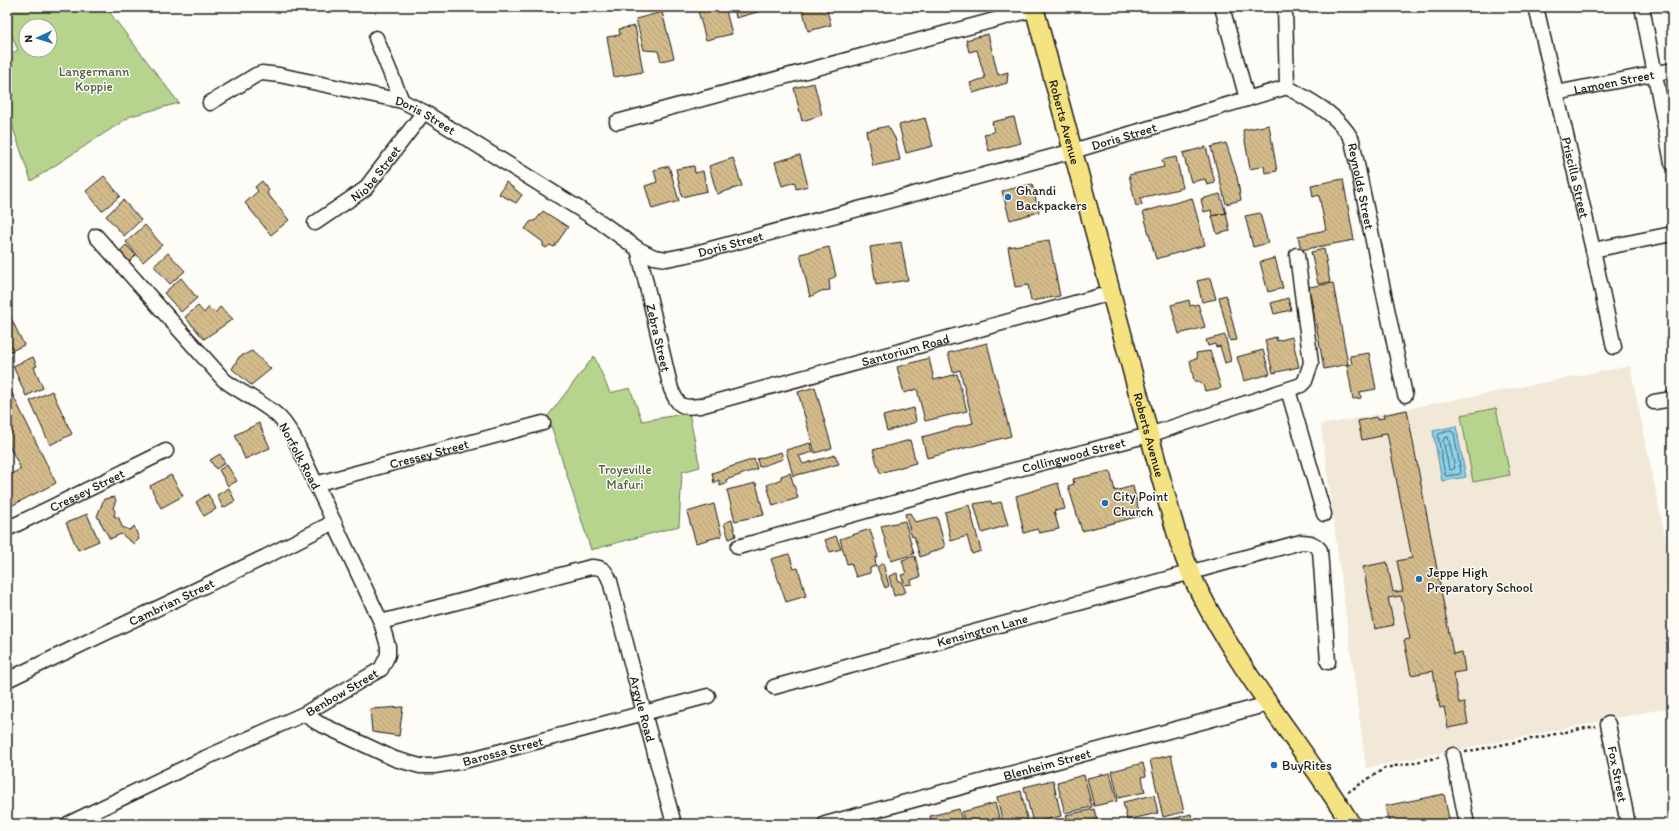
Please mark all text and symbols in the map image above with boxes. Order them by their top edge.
north arrow [18,18,58,58]
text: N [22,34,35,43]
park label: Langermann Koppie [59,64,130,94]
street label: Lamoen Street [1572,66,1656,97]
street label: Roberts Avenue [1046,78,1084,166]
street label: Doris Street [394,92,459,137]
street label: Doris Street [1089,119,1158,153]
street label: Priscilla Street [1559,135,1593,220]
street label: Reynolds Street [1345,141,1378,231]
street label: Niobe Street [347,142,403,204]
place label: Ghandi Backpackers [1016,183,1087,213]
marker: Ghandi Backpackers [1003,192,1013,202]
street label: Doris Street [696,228,765,260]
street label: Zebra Street [644,302,674,373]
street label: Santorium Road [860,330,951,369]
street label: Roberts Avenue [1131,391,1168,479]
street label: Norfolk Road [276,420,324,492]
street label: Collingwood Street [1020,434,1127,475]
street label: Cressey Street [388,436,470,471]
park label: Troyeville Mafuri [598,462,652,492]
street label: Cressey Street [47,465,127,514]
place label: City Point Church [1113,489,1168,519]
marker: City Point Church [1100,498,1110,508]
place label: Jeppe High Preparatory School [1427,565,1533,595]
marker: Jeppe High Preparatory School [1414,574,1424,584]
street label: Cambrian Street [126,575,217,628]
street label: Kensington Lane [935,610,1029,649]
street label: Benbow Street [303,665,381,719]
street label: Argyle Road [627,675,659,743]
street label: Barossa Street [461,733,545,769]
street label: Blenheim Street [1002,745,1093,783]
street label: Fox Street [1605,745,1631,804]
place label: BuyRites [1282,758,1332,773]
marker: BuyRites [1269,760,1279,770]

